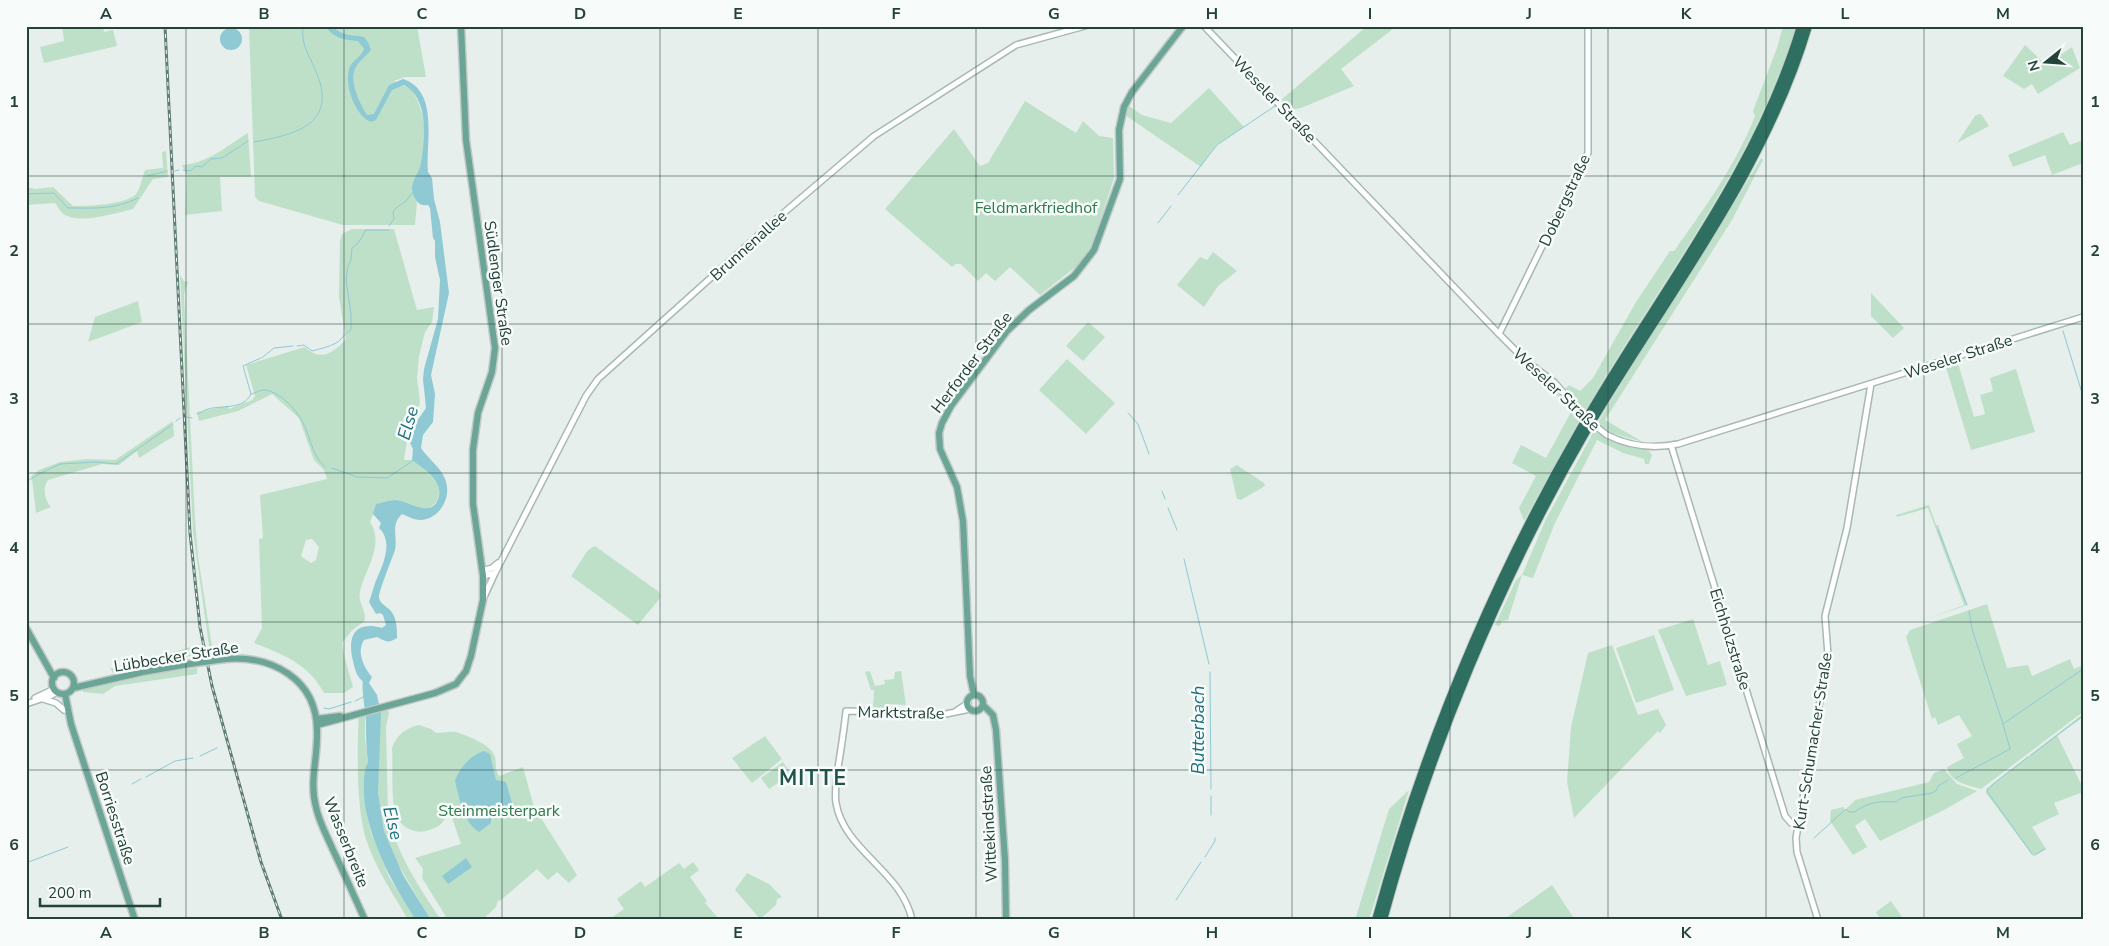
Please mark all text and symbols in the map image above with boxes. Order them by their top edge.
text: A [100,3,112,25]
text: B [258,3,270,25]
text: C [417,3,428,25]
text: D [574,3,586,25]
text: E [733,3,743,25]
text: F [892,3,901,25]
text: G [1048,3,1060,25]
text: H [1206,3,1218,25]
text: I [1368,3,1372,25]
text: J [1525,3,1532,25]
text: K [1681,3,1693,25]
text: L [1841,3,1850,25]
text: M [1996,3,2010,25]
north arrow [2022,38,2072,88]
street label: Weseler Straße [1227,52,1321,148]
text: N [2023,58,2045,73]
text: 1 [9,91,19,113]
text: 1 [2090,91,2100,113]
street label: Dobergstraße [1534,151,1596,250]
park label: Feldmarkfriedhof [975,197,1098,219]
street label: Brunnenallee [706,205,792,286]
street label: Südlenger Straße [478,219,518,347]
text: 2 [9,240,19,262]
text: 2 [2090,240,2100,262]
street label: Herforder Straße [926,307,1017,418]
street label: Weseler Straße [1902,329,2015,385]
street label: Weseler Straße [1508,343,1605,436]
text: 3 [9,388,19,410]
text: 3 [2090,388,2100,410]
water label: Else [392,403,424,443]
text: 4 [9,537,19,559]
text: 4 [2090,537,2100,559]
street label: Eichholzstraße [1704,586,1756,693]
street label: Lübbecker Straße [112,636,240,678]
street label: Kurt-Schumacher-Straße [1788,651,1838,831]
text: 5 [9,685,19,707]
water label: Butterbach [1186,685,1210,775]
text: 5 [2090,685,2100,707]
street label: Marktstraße [857,701,945,725]
district label: MITTE [779,764,847,792]
street label: Wittekindstraße [975,765,1003,883]
street label: Borriesstraße [90,769,140,868]
street label: Wasserbreite [318,794,374,891]
park label: Steinmeisterpark [438,800,561,822]
water label: Else [377,804,409,843]
text: 6 [9,834,19,856]
text: 6 [2090,834,2100,856]
scale bar [40,876,160,908]
text: 200 m [48,883,92,903]
text: A [100,922,112,944]
text: B [258,922,270,944]
text: C [417,922,428,944]
text: D [574,922,586,944]
text: E [733,922,743,944]
text: F [892,922,901,944]
text: G [1048,922,1060,944]
text: H [1206,922,1218,944]
text: I [1368,922,1372,944]
text: J [1525,922,1532,944]
text: K [1681,922,1693,944]
text: L [1841,922,1850,944]
text: M [1996,922,2010,944]

